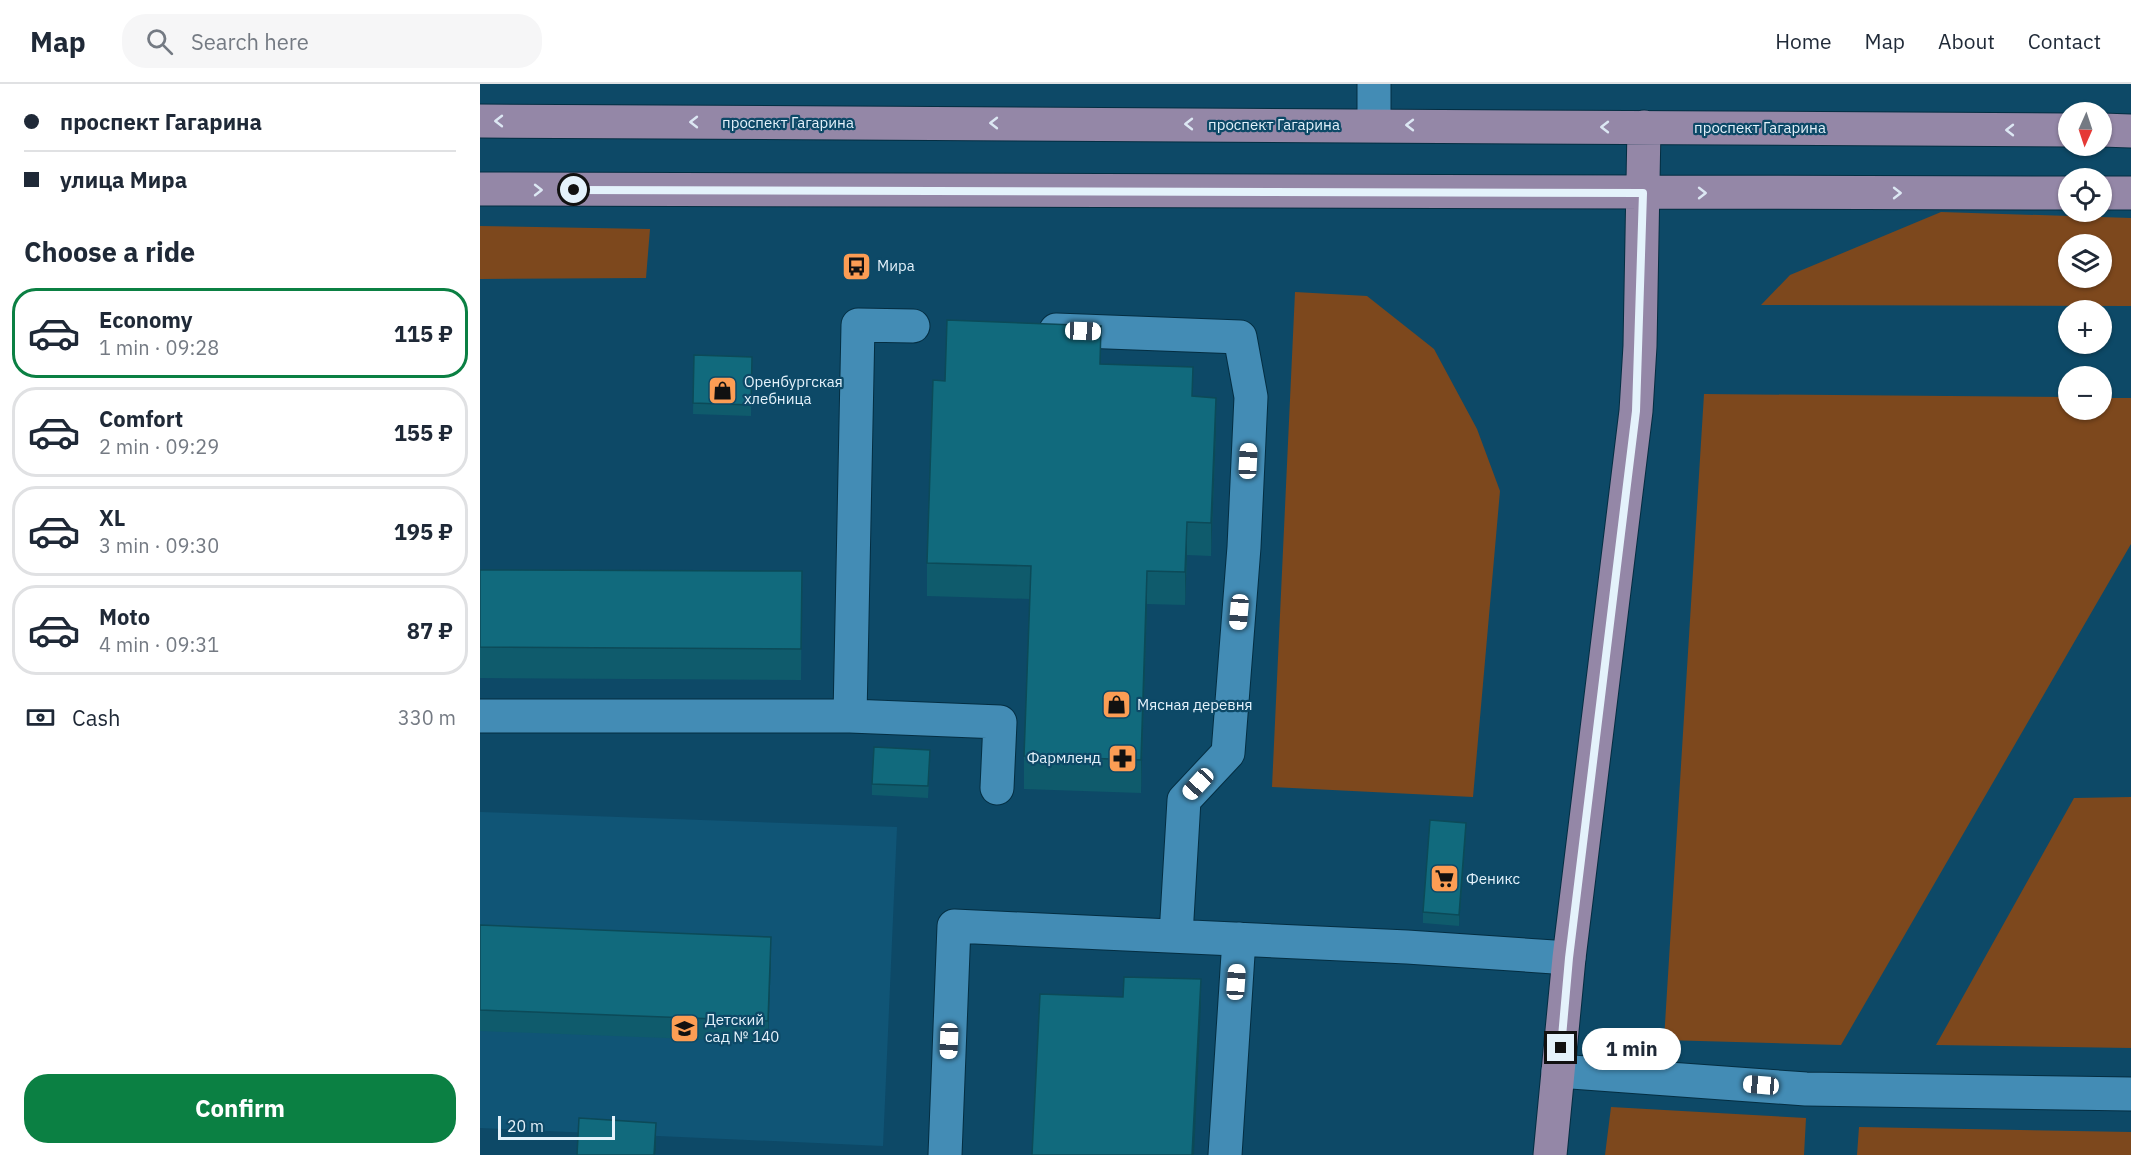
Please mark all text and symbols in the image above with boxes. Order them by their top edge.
search box [122,14,542,68]
text: Map [30,23,86,60]
icon: search [143,25,176,58]
text: Search here [191,27,309,56]
text: Home [1775,27,1832,55]
text: Map [1865,27,1905,55]
text: About [1938,27,1995,55]
text: Contact [2028,27,2101,55]
north arrow [2058,102,2112,156]
map controls [2058,102,2112,420]
text: проспект Гагарина [60,107,262,136]
street label: проспект Гагарина [722,113,854,132]
one-way arrow [495,115,504,127]
street label: проспект Гагарина [1208,115,1340,134]
one-way arrow [690,116,699,128]
one-way arrow [990,117,999,129]
one-way arrow [1185,118,1194,130]
street label: проспект Гагарина [1694,118,1826,137]
one-way arrow [1406,119,1415,131]
one-way arrow [1601,120,1610,133]
one-way arrow [2006,124,2015,136]
text: улица Мира [60,165,187,194]
button: locate [2058,168,2112,222]
route start [560,176,587,203]
one-way arrow [534,184,543,196]
one-way arrow [1697,187,1706,199]
one-way arrow [1892,187,1901,199]
text: Choose a ride [24,234,195,269]
button: layers [2058,234,2112,288]
bus stop icon: Мира [840,250,872,282]
place label: Мира [877,256,915,275]
button: + [2058,300,2112,354]
text: Economy [99,305,193,334]
icon: car [27,306,81,360]
text: 115 ₽ [394,319,453,348]
car [1065,321,1101,341]
text: 1 min · 09:28 [99,334,219,361]
button: − [2058,366,2112,420]
place label: Оренбургская хлебница [744,372,843,408]
shop icon: Оренбургская хлебница [707,375,739,407]
text: Comfort [99,404,183,433]
icon: car [27,405,81,459]
text: 155 ₽ [394,418,453,447]
text: 2 min · 09:29 [99,433,219,460]
car [1238,443,1258,479]
text: XL [99,503,125,532]
icon: car [27,504,81,558]
text: 195 ₽ [394,517,453,546]
text: 3 min · 09:30 [99,532,219,559]
car [1228,593,1250,631]
text: Moto [99,602,150,631]
icon: car [27,603,81,657]
text: 87 ₽ [407,616,453,645]
text: 4 min · 09:31 [99,631,219,658]
shop icon: Мясная деревня [1100,689,1132,721]
place label: Мясная деревня [1137,695,1253,714]
icon: cash [24,701,57,734]
text: Cash [72,703,121,732]
text: 330 m [398,704,456,731]
pharmacy icon: Фармленд [1106,742,1138,774]
place label: Фармленд [1027,748,1101,767]
car [1179,765,1217,803]
supermarket icon: Феникс [1429,863,1461,895]
place label: Феникс [1466,869,1521,888]
car [1226,963,1246,1001]
place label: Детский сад № 140 [705,1010,779,1046]
school or university icon: Детский сад № 140 [668,1013,700,1045]
car [939,1023,959,1059]
callout: 1 min [1582,1027,1681,1069]
route end [1547,1034,1574,1061]
text: 1 min [1605,1035,1658,1062]
button: Confirm [24,1074,456,1143]
car [1742,1074,1780,1096]
scale bar [498,1113,615,1140]
text: 20 m [507,1116,544,1136]

